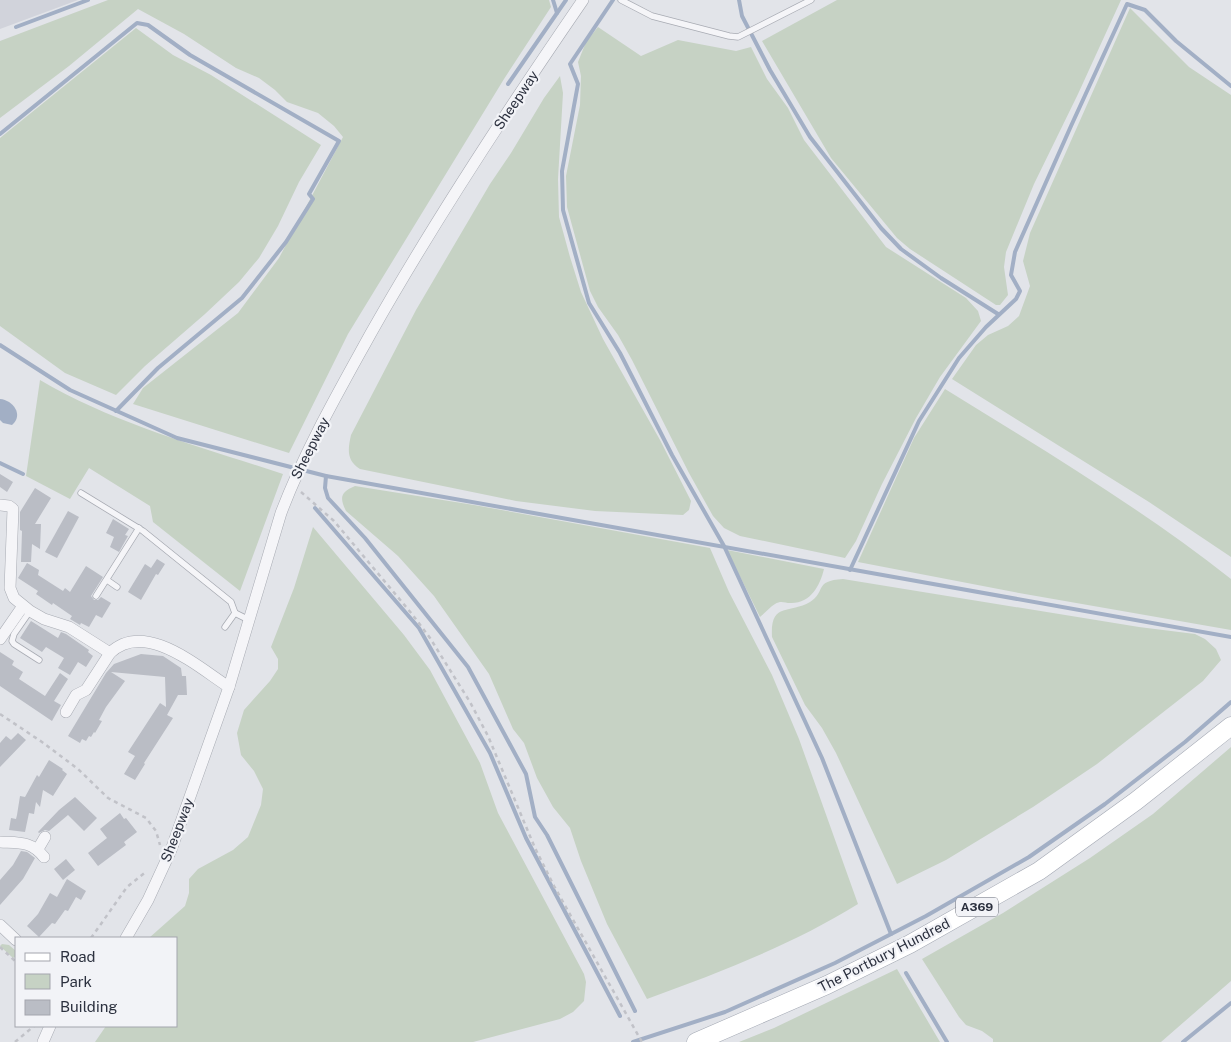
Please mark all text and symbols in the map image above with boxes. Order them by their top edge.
street label: Sheepway [491,67,542,132]
street label: Sheepway [288,414,333,482]
street label: Sheepway [157,795,197,864]
road number: A369 [956,898,998,916]
street label: The Portbury Hundred [816,915,952,995]
legend [15,937,178,1027]
text: Road [60,948,96,965]
text: Park [60,973,92,990]
text: Building [60,998,118,1015]

